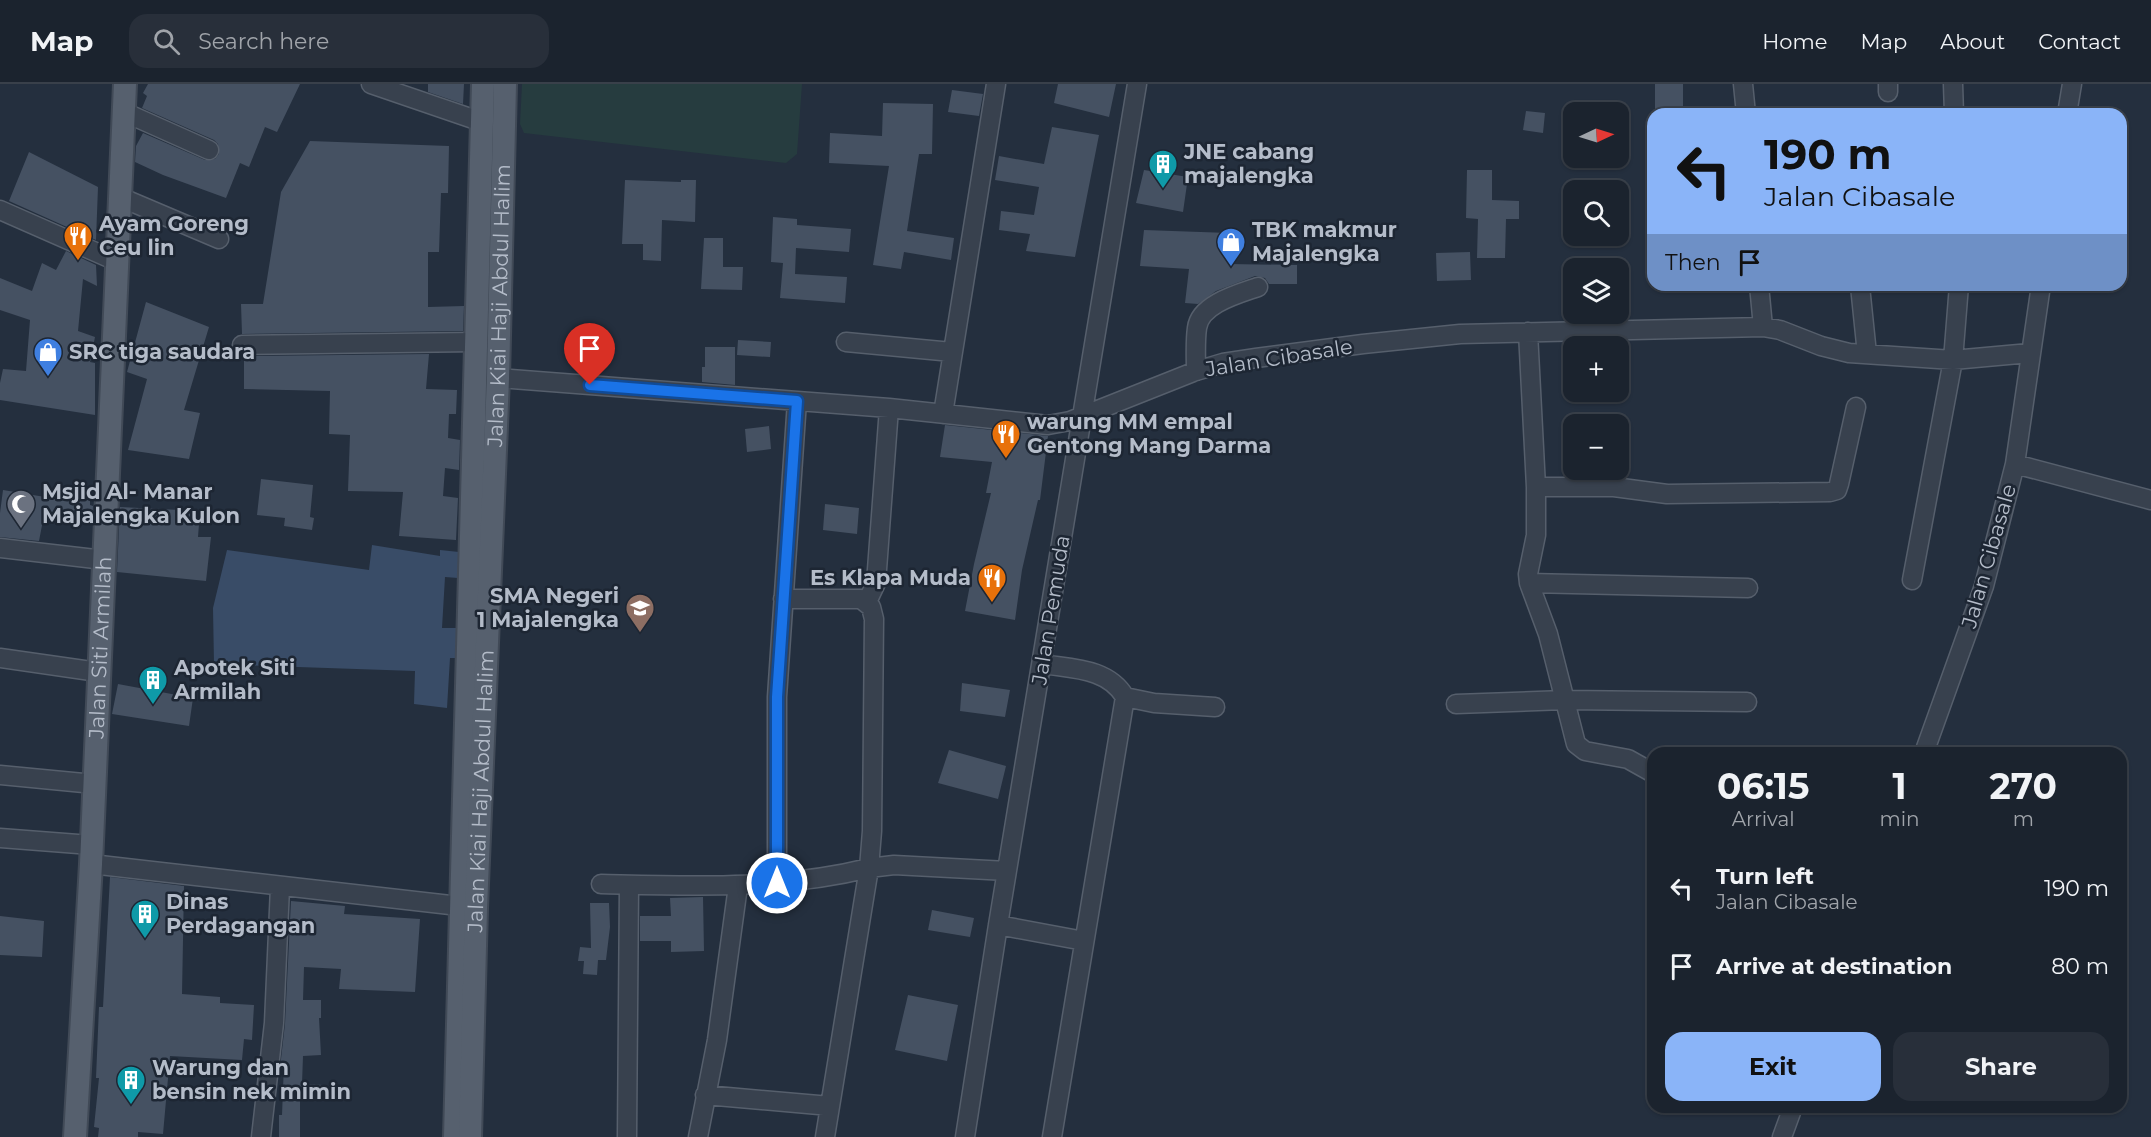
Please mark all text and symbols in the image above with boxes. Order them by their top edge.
search box [129,14,549,68]
text: Map [30,24,93,58]
icon: search [150,25,183,58]
text: Search here [198,28,329,55]
text: Home [1762,29,1827,54]
text: Map [1860,29,1907,54]
text: About [1940,29,2005,54]
text: Contact [2038,29,2121,54]
north arrow [1563,102,1629,168]
map controls [1563,102,1629,480]
text: 190 m [1764,128,1892,180]
icon: left [1665,132,1743,210]
place label: JNE cabang majalengka [1183,139,1314,188]
building icon: JNE cabang majalengka [1147,148,1179,190]
street label: Jalan Kiai Haji Abdul Halim [482,164,515,449]
button: search [1563,180,1629,246]
text: Jalan Cibasale [1764,180,1955,213]
place label: Ayam Goreng Ceu lin [98,211,249,260]
place label: TBK makmur Majalengka [1252,217,1397,266]
restaurant icon: Ayam Goreng Ceu lin [62,220,94,262]
shop icon: TBK makmur Majalengka [1215,226,1247,268]
icon: arrive [1733,246,1766,279]
text: Then [1665,249,1721,276]
button: layers [1563,258,1629,324]
pin [564,323,615,385]
icon: arrive [573,332,606,365]
street label: Jalan Cibasale [1203,334,1354,382]
shop icon: SRC tiga saudara [32,336,64,378]
button: + [1563,336,1629,402]
place label: SRC tiga saudara [69,339,255,364]
place label: warung MM empal Gentong Mang Darma [1027,409,1271,458]
button: − [1563,414,1629,480]
restaurant icon: warung MM empal Gentong Mang Darma [990,418,1022,460]
place label: Msjid Al- Manar Majalengka Kulon [42,479,240,528]
street label: Jalan Cibasale [1956,481,2021,632]
mosque icon: Msjid Al- Manar Majalengka Kulon [5,488,37,530]
street label: Jalan Pemuda [1026,533,1075,688]
street label: Jalan Siti Armilah [83,556,116,740]
restaurant icon: Es Klapa Muda [976,562,1008,604]
place label: Es Klapa Muda [810,565,971,590]
place label: SMA Negeri 1 Majalengka [477,583,619,632]
school or university icon: SMA Negeri 1 Majalengka [624,592,656,634]
street label: Jalan Kiai Haji Abdul Halim [462,649,499,934]
place label: Apotek Siti Armilah [173,655,295,704]
building icon: Apotek Siti Armilah [137,664,169,706]
text: 06:15 [1717,764,1809,808]
text: 1 [1892,764,1907,808]
text: 270 [1990,764,2057,808]
text: Arrival [1732,807,1795,831]
text: min [1879,807,1920,831]
text: m [2013,807,2034,831]
position arrow [745,851,809,915]
text: Turn left [1716,863,1814,890]
icon: left [1665,872,1698,905]
text: 190 m [2044,875,2109,902]
place label: Dinas Perdagangan [166,889,315,938]
text: Jalan Cibasale [1716,890,1858,914]
building icon: Dinas Perdagangan [129,898,161,940]
icon: arrive [1665,950,1698,983]
text: Arrive at destination [1716,953,1952,980]
text: 80 m [2051,953,2109,980]
button: Exit [1665,1032,1881,1101]
button: Share [1893,1032,2109,1101]
place label: Warung dan bensin nek mimin [152,1055,351,1104]
building icon: Warung dan bensin nek mimin [115,1064,147,1106]

